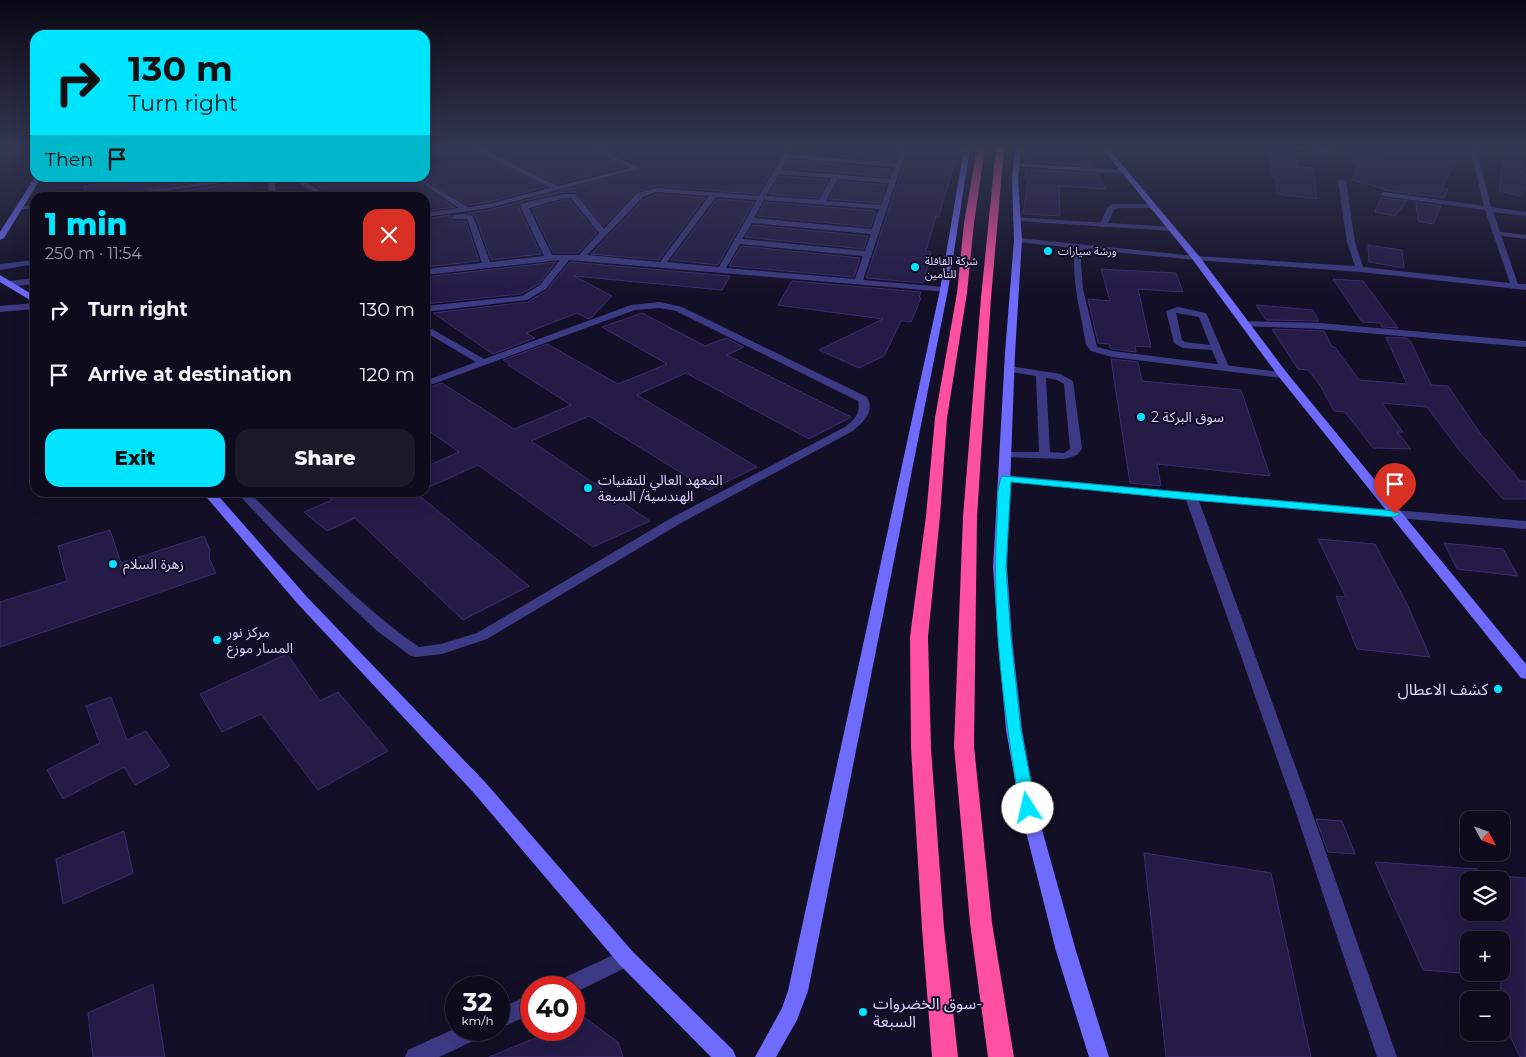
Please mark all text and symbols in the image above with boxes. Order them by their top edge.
text: 130 m [128,47,233,90]
icon: right [45,50,110,115]
text: Turn right [128,90,238,117]
icon: arrive [103,145,131,173]
text: Then [45,148,93,171]
text: 1 min [45,206,128,243]
button: close [363,209,415,261]
text: 250 m · 11:54 [45,244,142,263]
place label: ورشة سيارات [1058,244,1117,258]
marker: ورشة سيارات [1042,245,1054,257]
place label: شركة القافلة للتأمين [925,254,978,281]
marker: شركة القافلة للتأمين [909,261,921,273]
icon: right [45,296,73,324]
text: Turn right [88,298,188,321]
text: 130 m [360,298,415,321]
icon: arrive [45,361,73,389]
text: Arrive at destination [88,363,292,386]
text: 120 m [360,363,415,386]
place label: سوق البركة 2 [1151,408,1224,426]
marker: سوق البركة 2 [1135,411,1147,423]
button: Exit [45,429,225,487]
button: Share [235,429,415,487]
pin [1374,463,1416,514]
icon: arrive [1381,470,1409,498]
place label: المعهد العالي للتقنيات الهندسية/ السبعة [598,471,723,505]
marker: المعهد العالي للتقنيات الهندسية/ السبعة [582,482,594,494]
place label: زهرة السلام [123,555,184,575]
marker: زهرة السلام [107,558,119,570]
place label: مركز نور المسار موزع [226,623,293,659]
marker: مركز نور المسار موزع [211,634,223,646]
place label: كشف الاعطال [1398,680,1488,700]
marker: كشف الاعطال [1492,683,1504,695]
position arrow [1001,781,1053,833]
north arrow [1460,811,1510,861]
map controls [1460,811,1510,1041]
button: layers [1460,871,1510,921]
button: + [1460,931,1510,981]
speed limit sign: 40 [520,976,585,1041]
text: 32 [463,987,492,1017]
button: − [1460,991,1510,1041]
place label: سوق الخضروات- السبعة [873,994,982,1031]
marker: سوق الخضروات- السبعة [857,1006,869,1018]
text: km/h [461,1013,494,1028]

